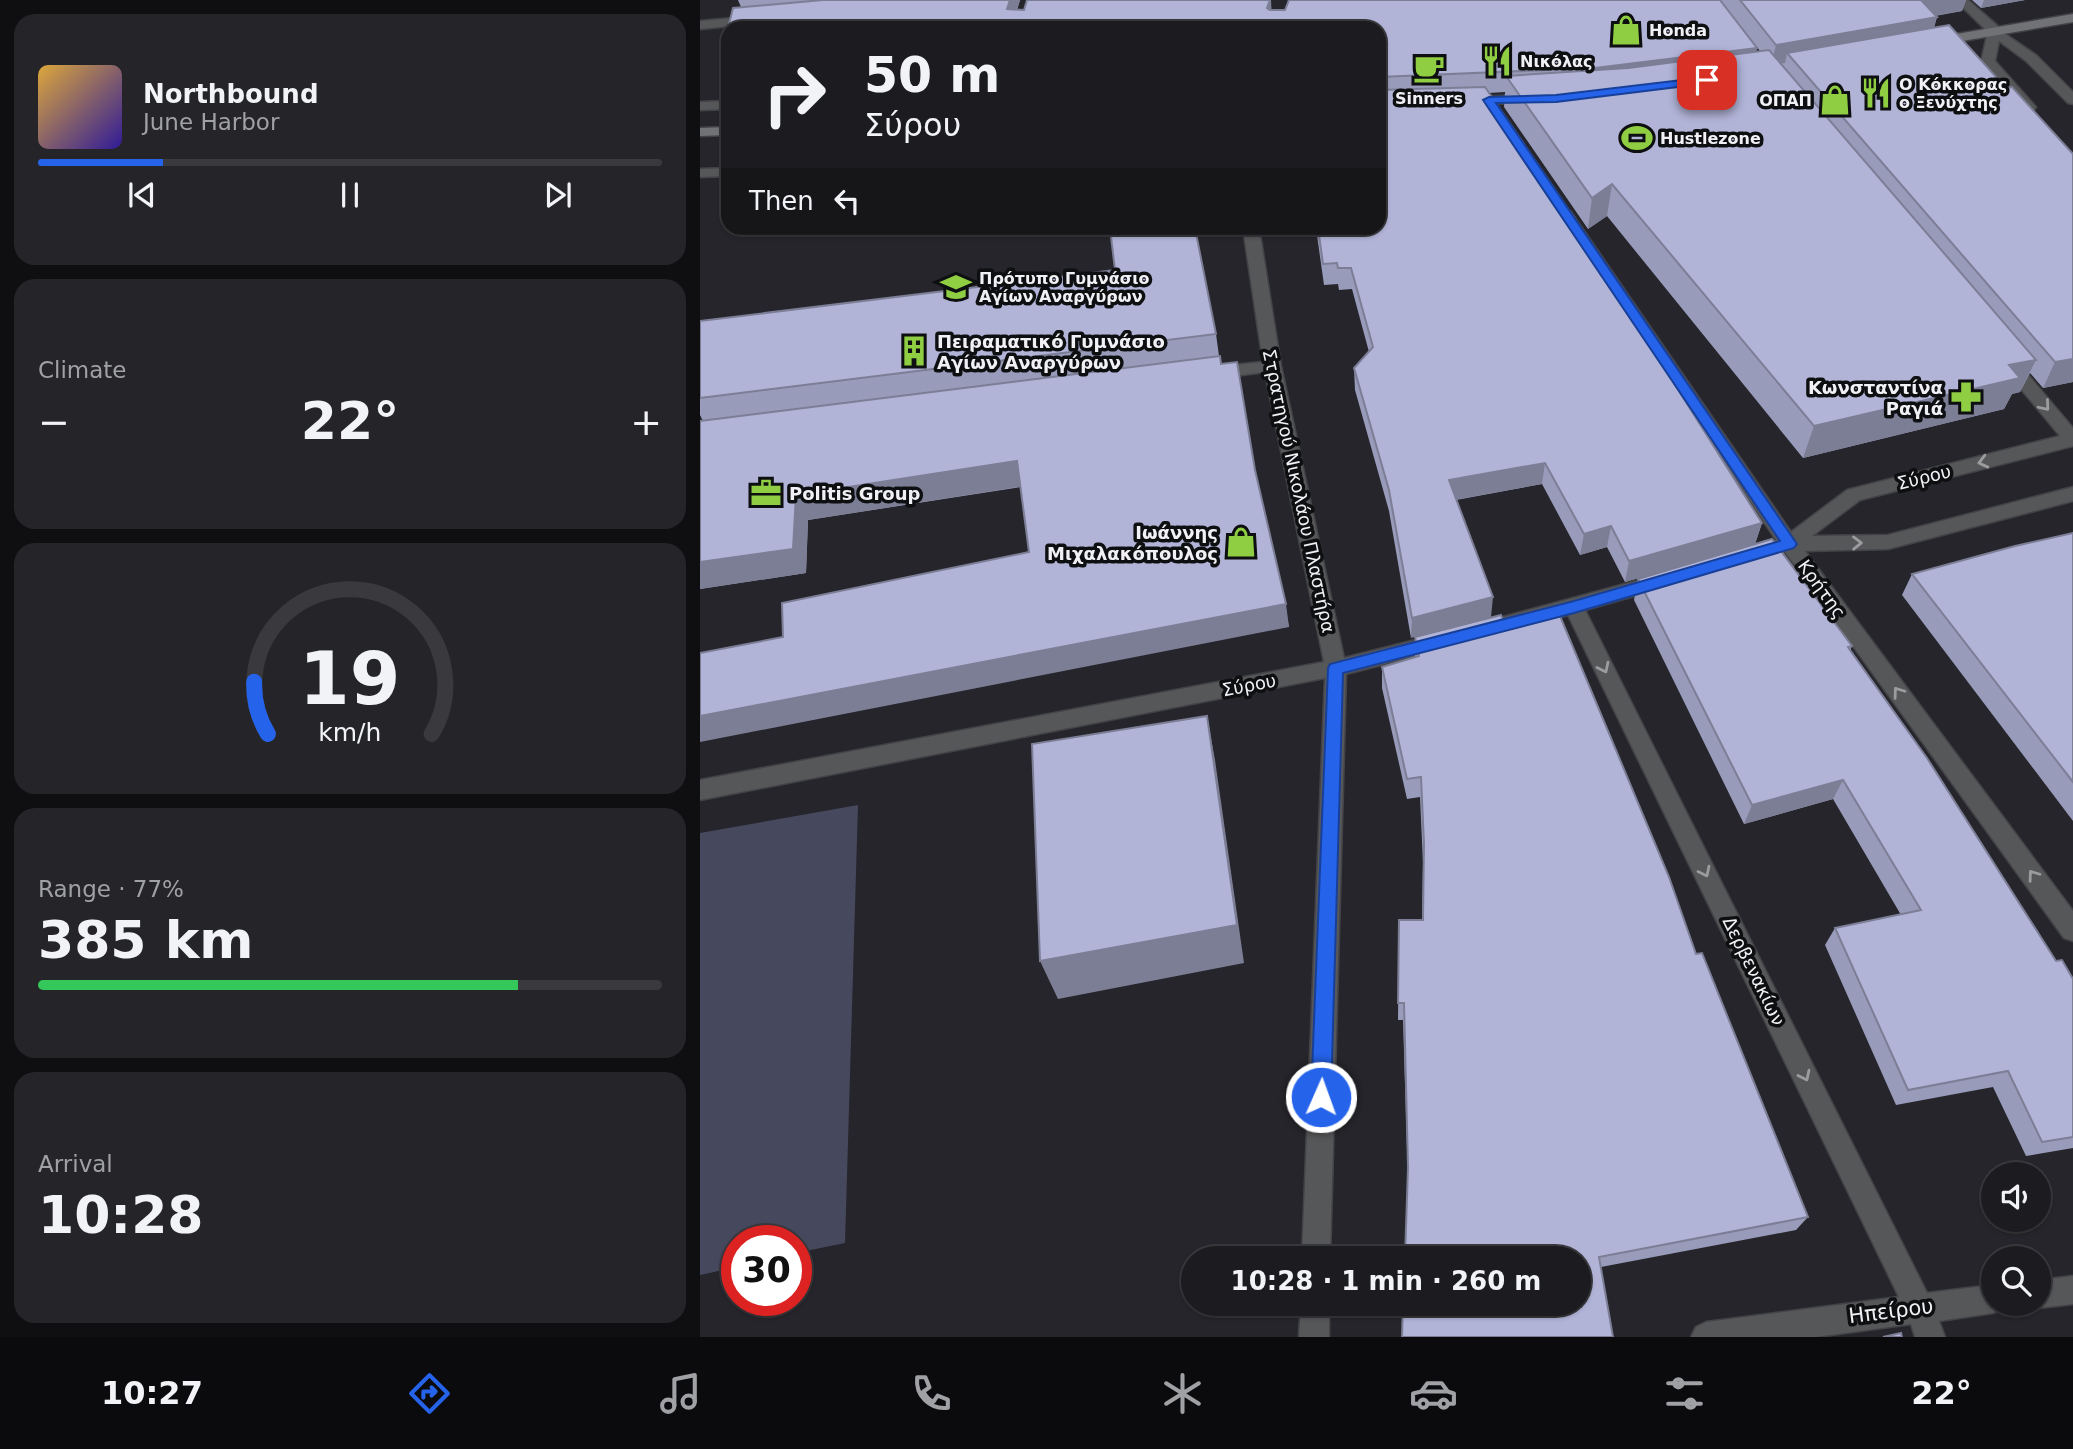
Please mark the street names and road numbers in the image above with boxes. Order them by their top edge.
street label: Στρατηγού Νικολάου Πλαστήρα [1259,347,1339,635]
street label: Σύρου [1895,460,1953,494]
street label: Κρήτης [1794,556,1850,622]
street label: Σύρου [1220,669,1278,701]
street label: Δερβενακίων [1719,913,1789,1029]
street label: Ηπείρου [1847,1294,1935,1328]

